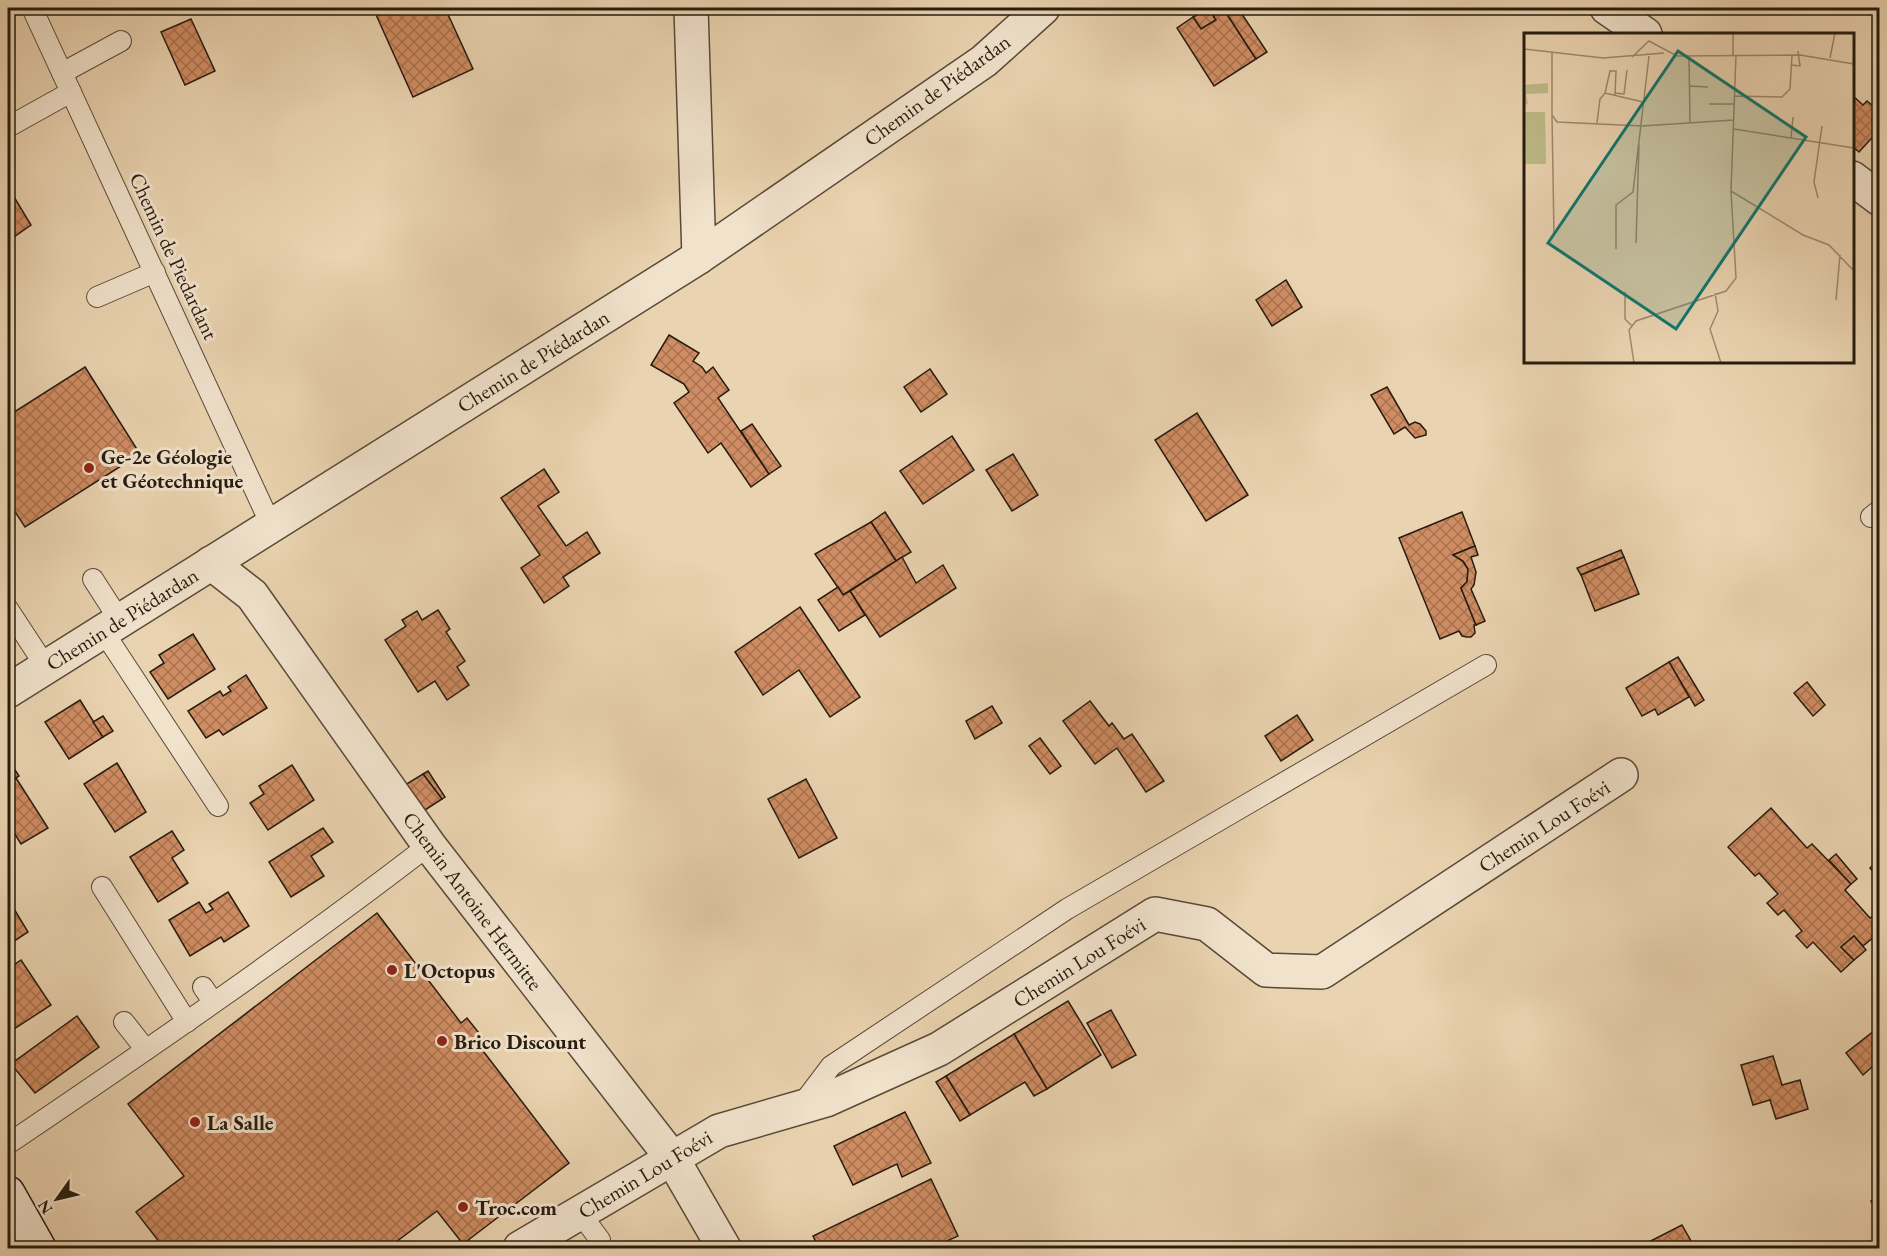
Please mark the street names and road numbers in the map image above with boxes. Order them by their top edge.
street label: Chemin de Piédardan [858,28,1016,152]
street label: Chemin de Piedardant [123,168,225,344]
street label: Chemin de Piédardan [452,303,614,419]
street label: Chemin de Piédardan [41,561,203,677]
street label: Chemin Lou Foévi [1473,773,1615,879]
street label: Chemin Antoine Hermitte [397,806,549,996]
street label: Chemin Lou Foévi [1008,910,1150,1014]
street label: Chemin Lou Foévi [573,1123,717,1225]

